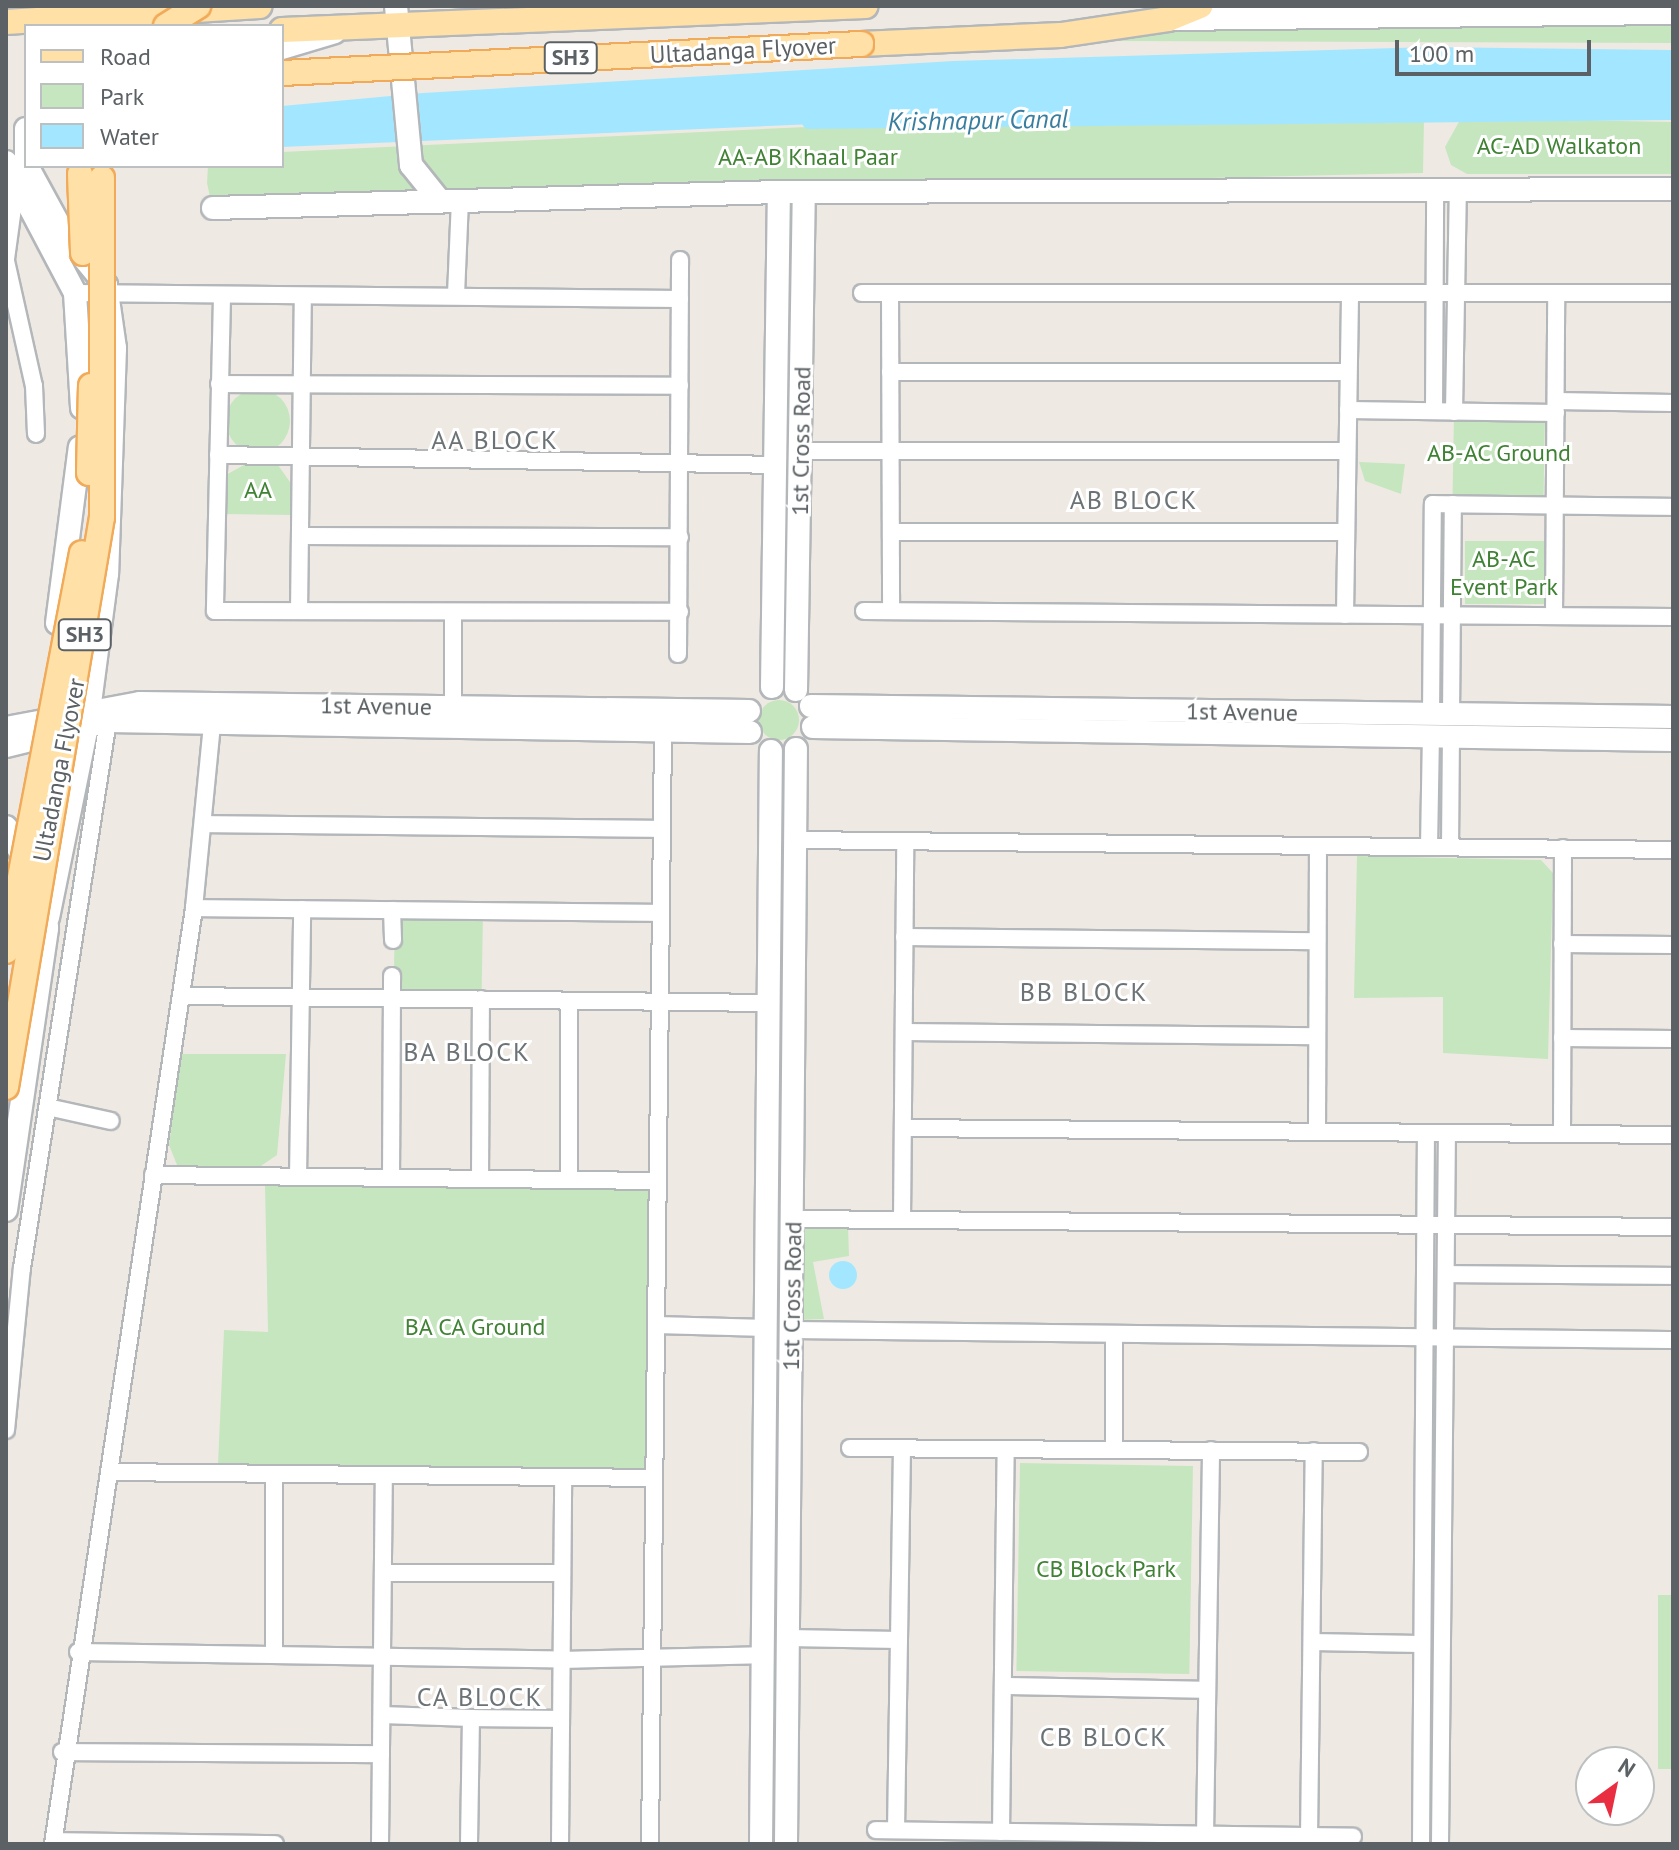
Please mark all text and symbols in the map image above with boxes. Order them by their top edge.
legend [24,24,284,168]
scale bar [1399,24,1595,74]
street label: Ultadanga Flyover [649,31,837,69]
text: 100 m [1409,38,1474,69]
road number: SH3 [543,40,599,76]
text: Road [100,41,151,72]
text: Park [100,81,144,112]
water label: Krishnapur Canal [887,103,1069,137]
text: Water [100,121,159,152]
park label: AC-AD Walkaton [1476,132,1642,160]
park label: AA-AB Khaal Paar [718,143,898,171]
street label: 1st Cross Road [785,366,817,516]
district label: AA BLOCK [431,424,559,456]
park label: AB-AC Ground [1427,439,1571,467]
park label: AA [244,476,272,504]
district label: AB BLOCK [1070,484,1198,516]
park label: AB-AC Event Park [1450,545,1558,601]
road number: SH3 [57,617,113,653]
street label: Ultadanga Flyover [27,676,91,864]
street label: 1st Avenue [319,691,433,721]
street label: 1st Avenue [1185,697,1299,727]
district label: BB BLOCK [1020,976,1148,1008]
district label: BA BLOCK [403,1036,531,1068]
street label: 1st Cross Road [776,1221,808,1371]
park label: BA CA Ground [404,1313,546,1341]
park label: CB Block Park [1036,1555,1176,1583]
district label: CA BLOCK [416,1681,544,1713]
district label: CB BLOCK [1040,1721,1168,1753]
north arrow [1575,1746,1655,1826]
text: N [1613,1752,1641,1783]

